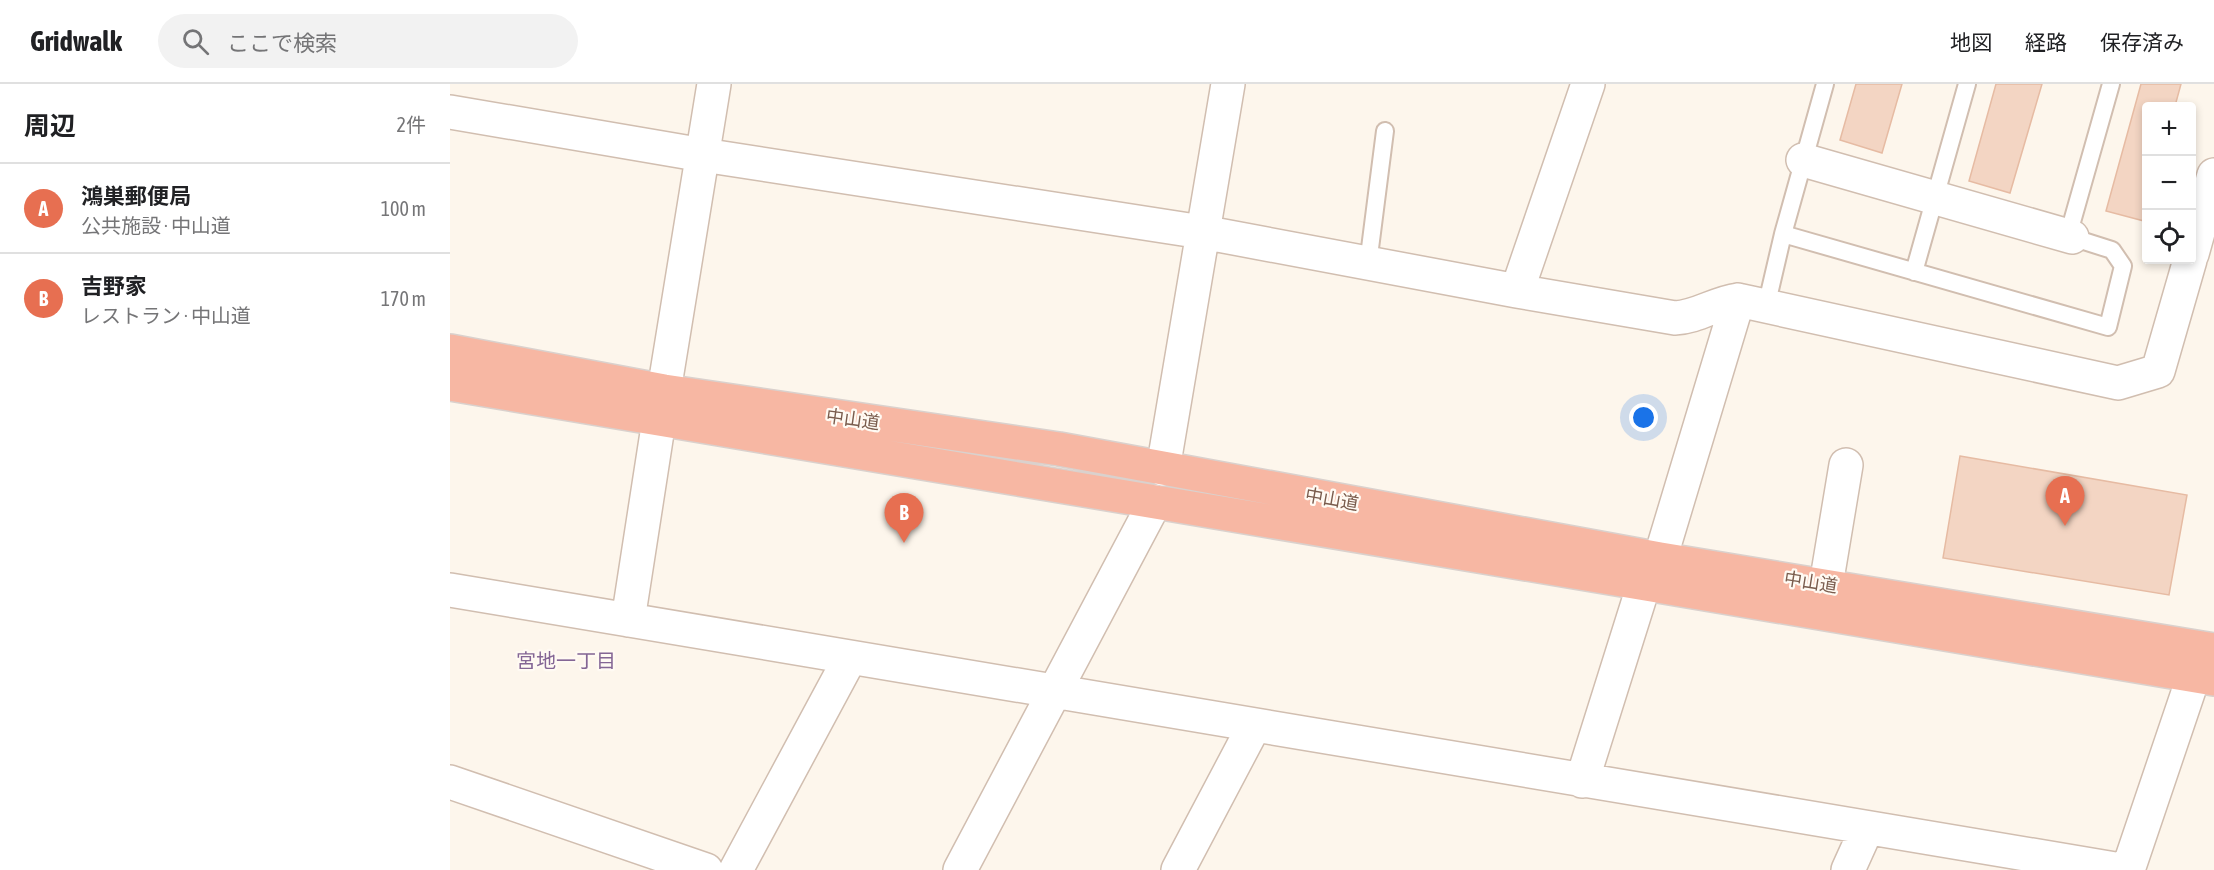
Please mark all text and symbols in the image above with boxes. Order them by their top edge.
search box [158,14,578,68]
text: Gridwalk [30,25,122,57]
icon: search [179,25,212,58]
text: ここで検索 [227,30,337,56]
text: 地図 [1950,30,1992,54]
text: 経路 [2025,30,2067,54]
text: 保存済み [2100,30,2184,54]
map controls [2142,102,2196,264]
button: + [2142,102,2196,156]
text: 周辺 [24,111,76,141]
text: 2件 [397,113,426,136]
button: − [2142,156,2196,210]
text: 鴻巣郵便局 [81,183,191,209]
text: A [39,197,48,220]
text: 100 m [381,197,426,220]
button: locate [2142,210,2196,264]
text: 公共施設 · 中山道 [81,214,231,237]
text: 吉野家 [81,273,147,299]
text: B [39,287,48,310]
text: 170 m [381,287,426,310]
text: レストラン · 中山道 [81,304,251,327]
your location [1629,403,1658,432]
street label: 中山道 [825,405,881,433]
pin: A [2046,476,2084,526]
street label: 中山道 [1304,484,1360,514]
pin: B [884,494,924,543]
street label: 中山道 [1783,567,1839,597]
district label: 宮地一丁目 [516,649,616,672]

